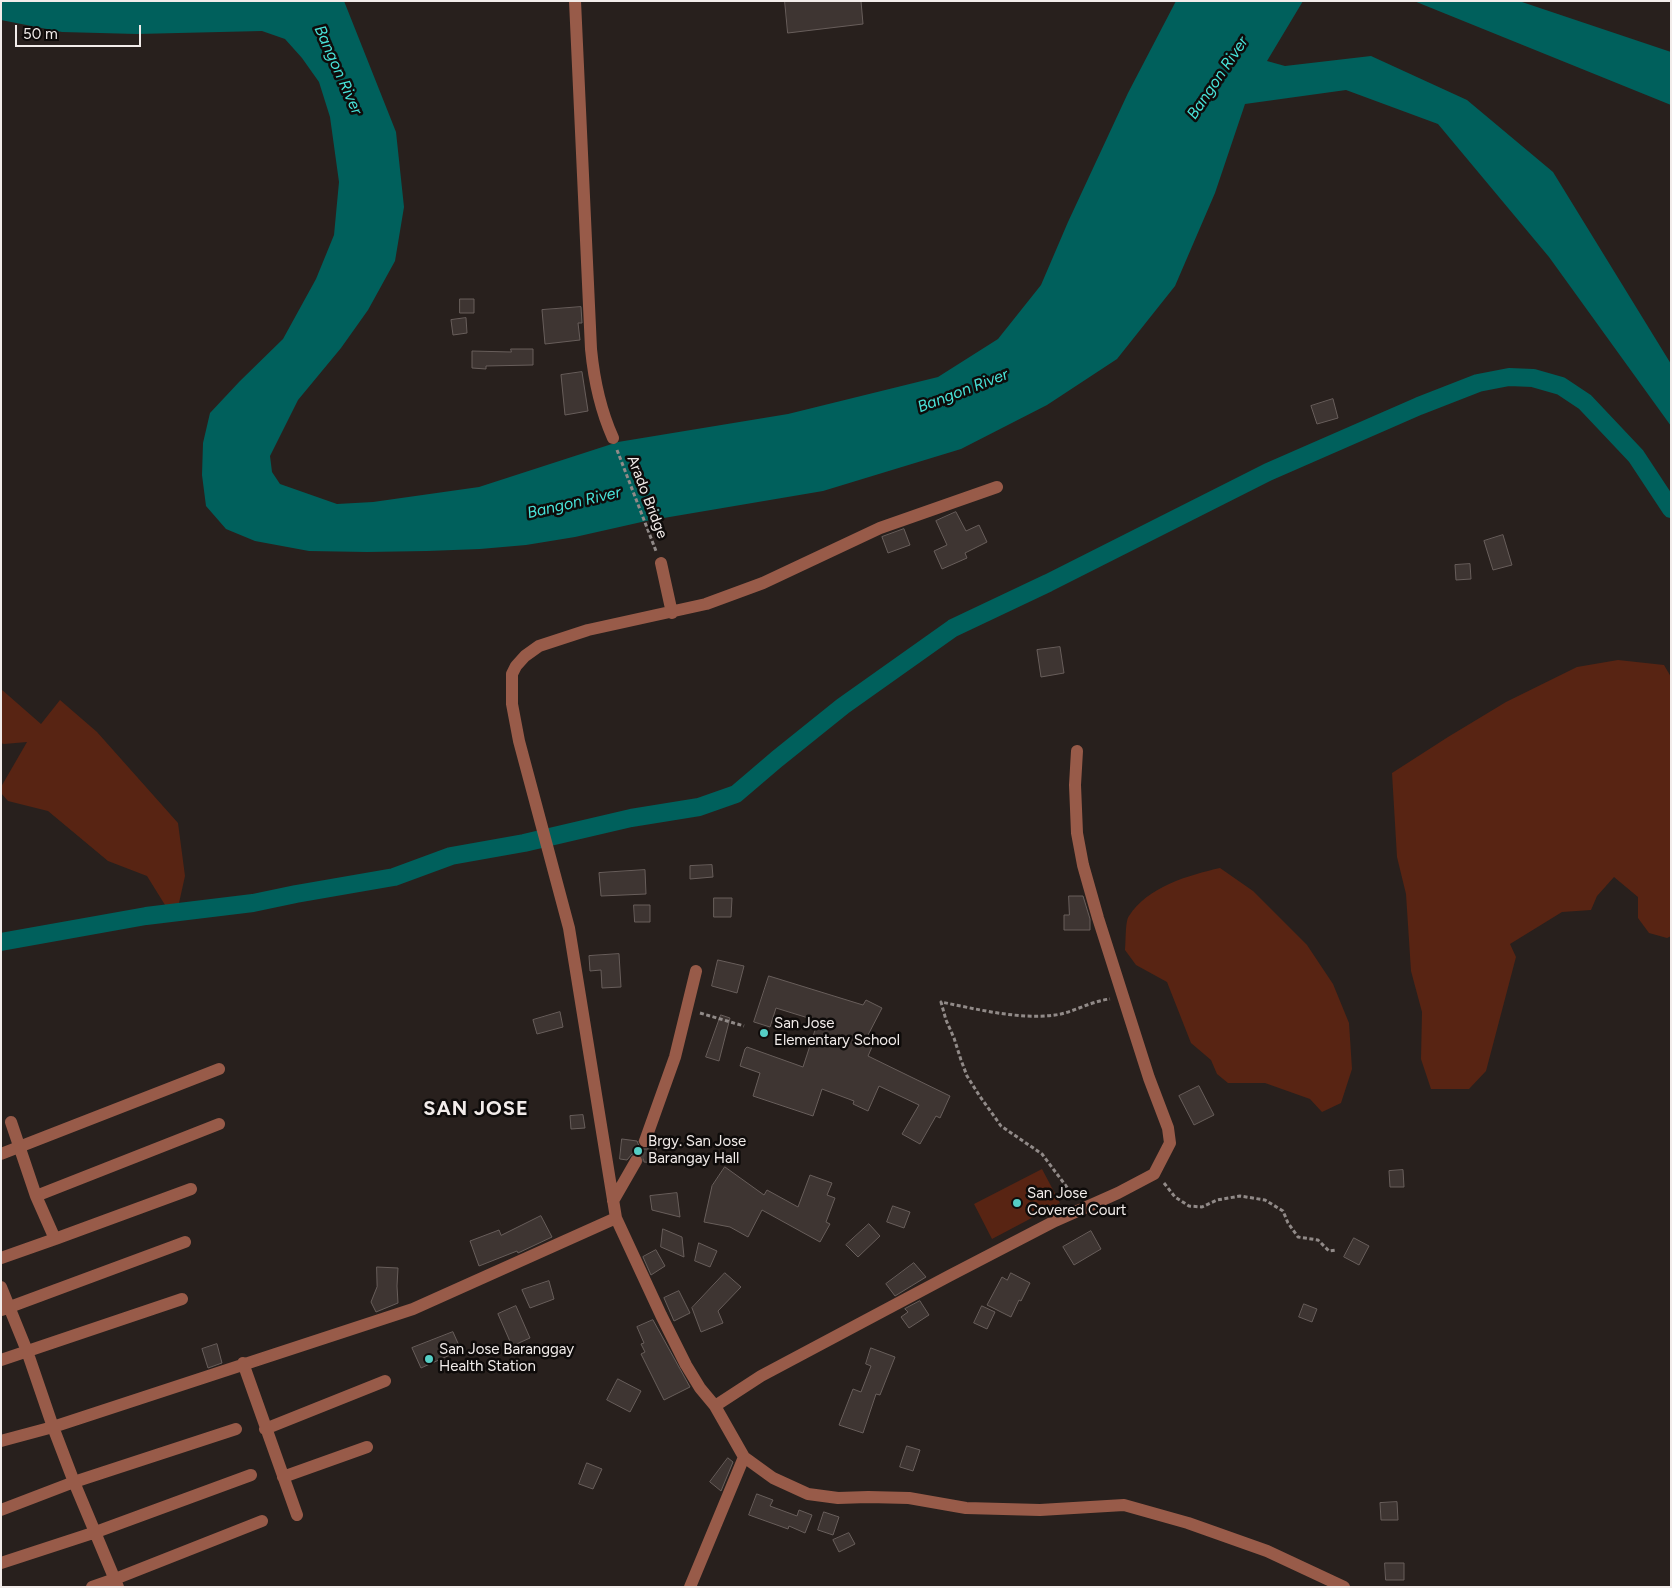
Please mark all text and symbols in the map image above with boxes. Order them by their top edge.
scale bar [18,15,144,47]
water label: Bangon River [310,22,366,118]
text: 50 m [23,25,58,43]
water label: Bangon River [1183,33,1253,123]
water label: Bangon River [915,365,1011,417]
street label: Arado Bridge [623,453,671,541]
water label: Bangon River [525,483,623,523]
place label: San Jose Elementary School [774,1015,900,1050]
marker: San Jose Elementary School [758,1027,770,1039]
district label: SAN JOSE [422,1097,530,1121]
place label: Brgy. San Jose Barangay Hall [648,1133,746,1168]
marker: Brgy. San Jose Barangay Hall [632,1145,644,1157]
place label: San Jose Covered Court [1027,1185,1127,1220]
marker: San Jose Covered Court [1011,1197,1023,1209]
place label: San Jose Baranggay Health Station [439,1341,574,1376]
marker: San Jose Baranggay Health Station [423,1353,435,1365]

